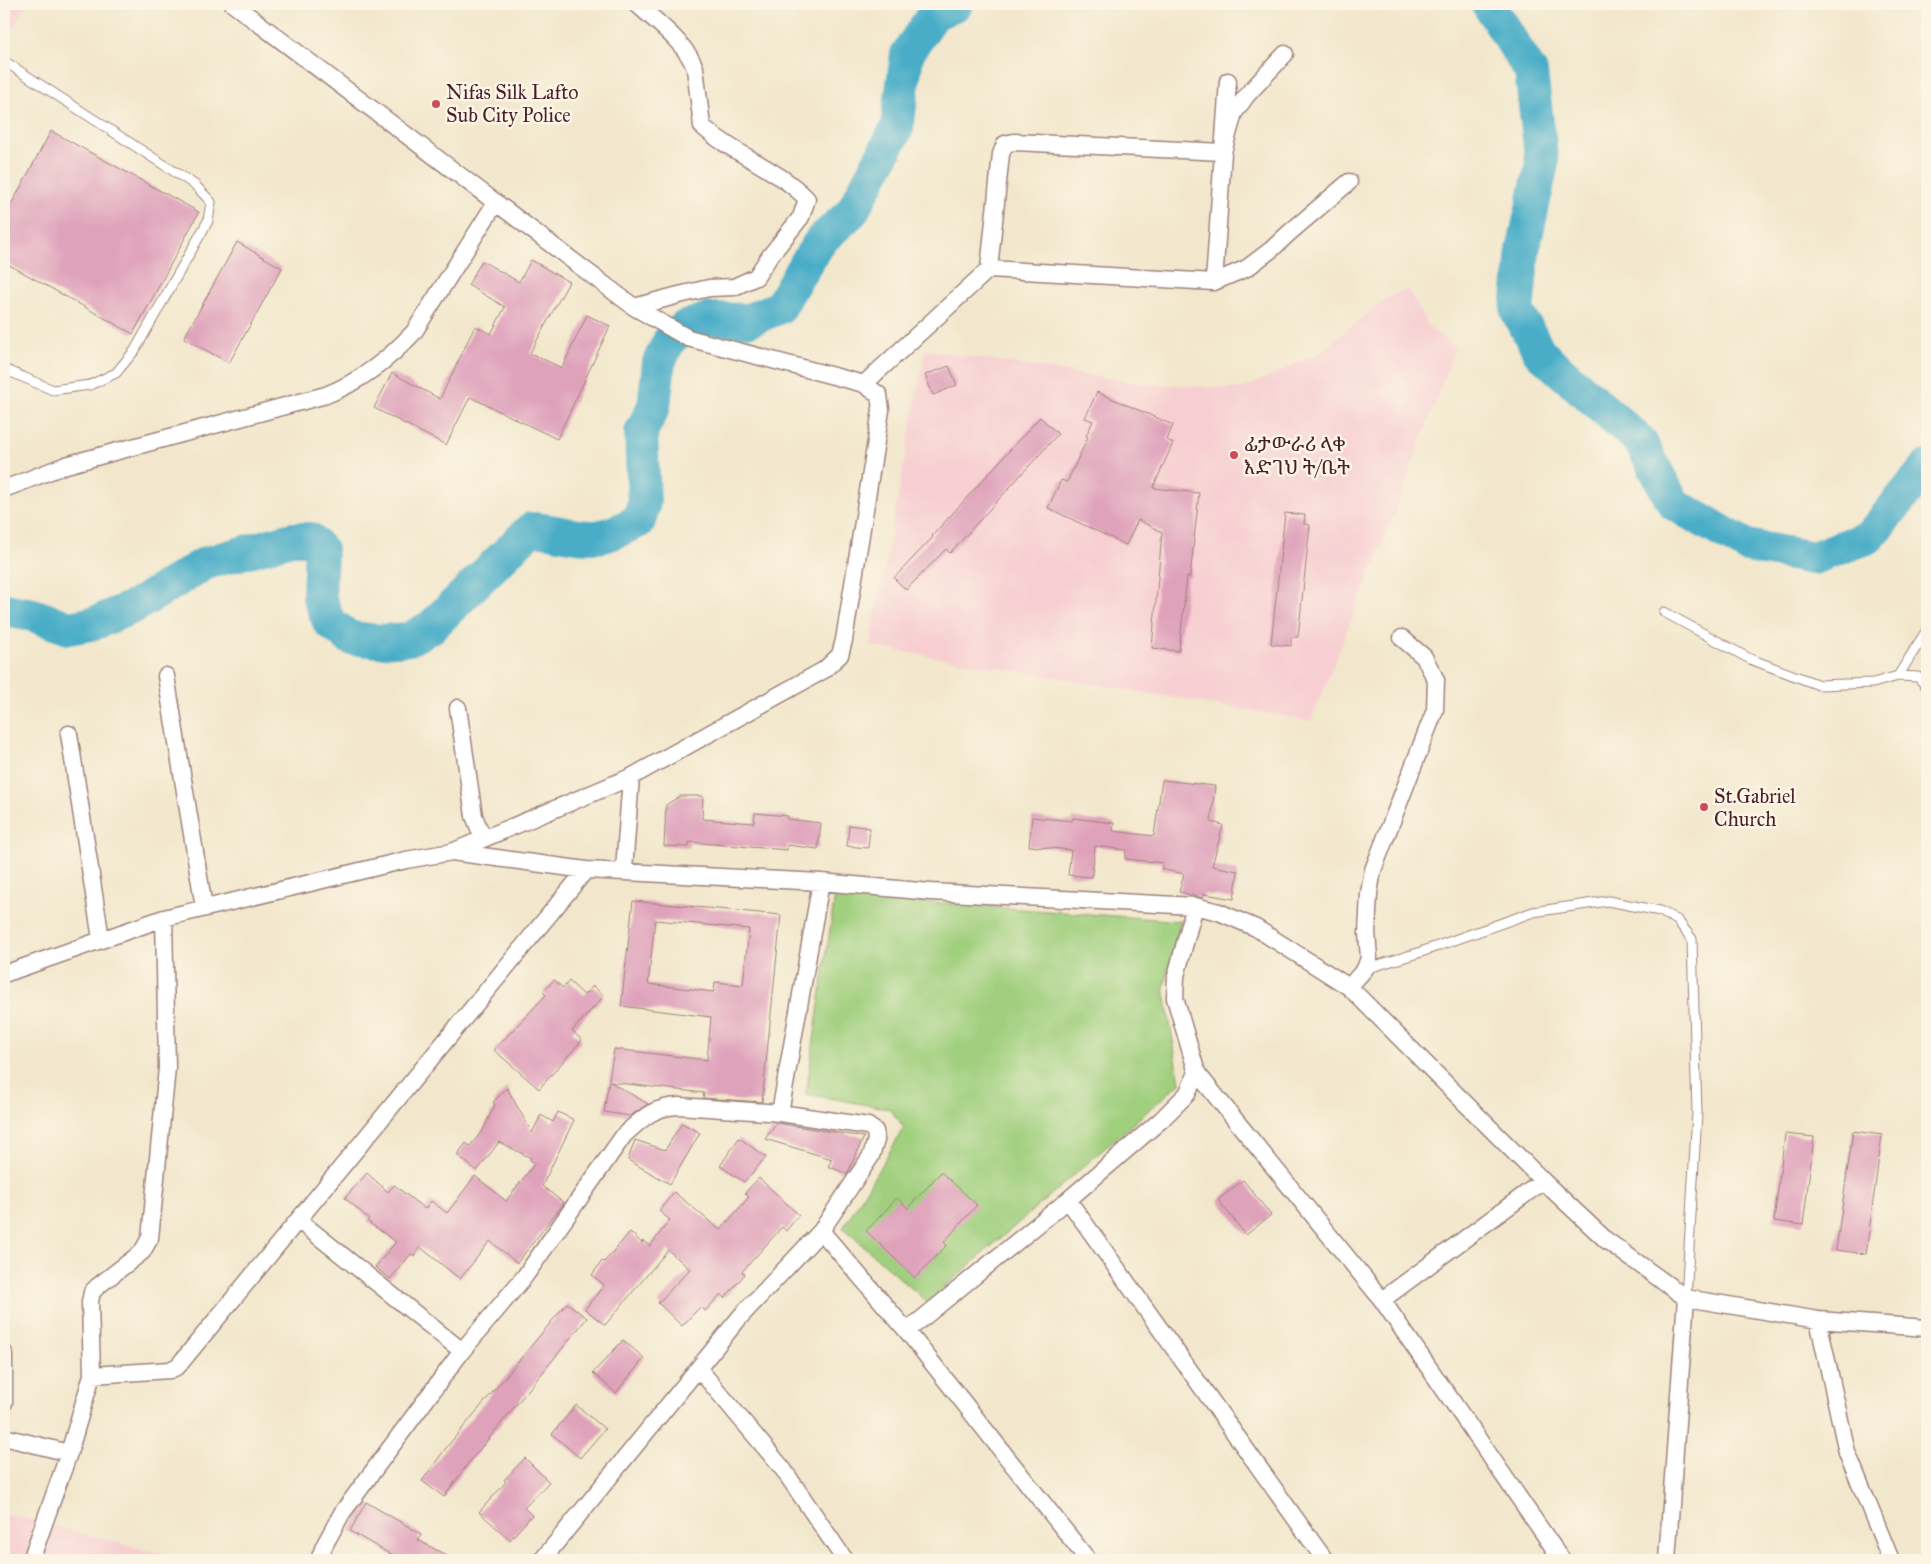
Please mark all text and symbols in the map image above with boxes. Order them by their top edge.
place label: Nifas Silk Lafto Sub City Police [446,80,578,127]
marker: Nifas Silk Lafto Sub City Police [430,98,442,110]
place label: ፊታውራሪ ላቀ እድገህ ት/ቤት [1244,432,1350,479]
marker: ፊታውራሪ ላቀ እድገህ ት/ቤት [1228,449,1240,461]
place label: St.Gabriel Church [1714,784,1796,831]
marker: St.Gabriel Church [1698,801,1710,813]

